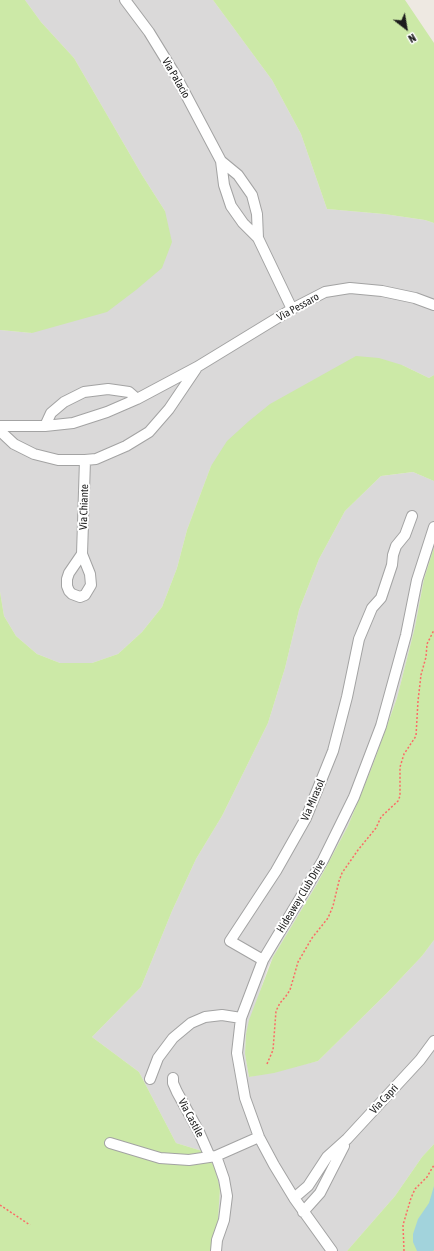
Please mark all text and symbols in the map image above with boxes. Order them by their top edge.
north arrow [386,8,426,48]
text: N [406,31,418,45]
street label: Via Palacio [159,55,193,101]
street label: Via Pessaro [275,290,321,324]
street label: Via Chiante [77,484,91,530]
street label: Via Mirasol [298,777,328,823]
street label: Hideaway Club Drive [274,857,328,935]
street label: Via Capri [367,1081,401,1117]
street label: Via Castile [175,1096,207,1140]

